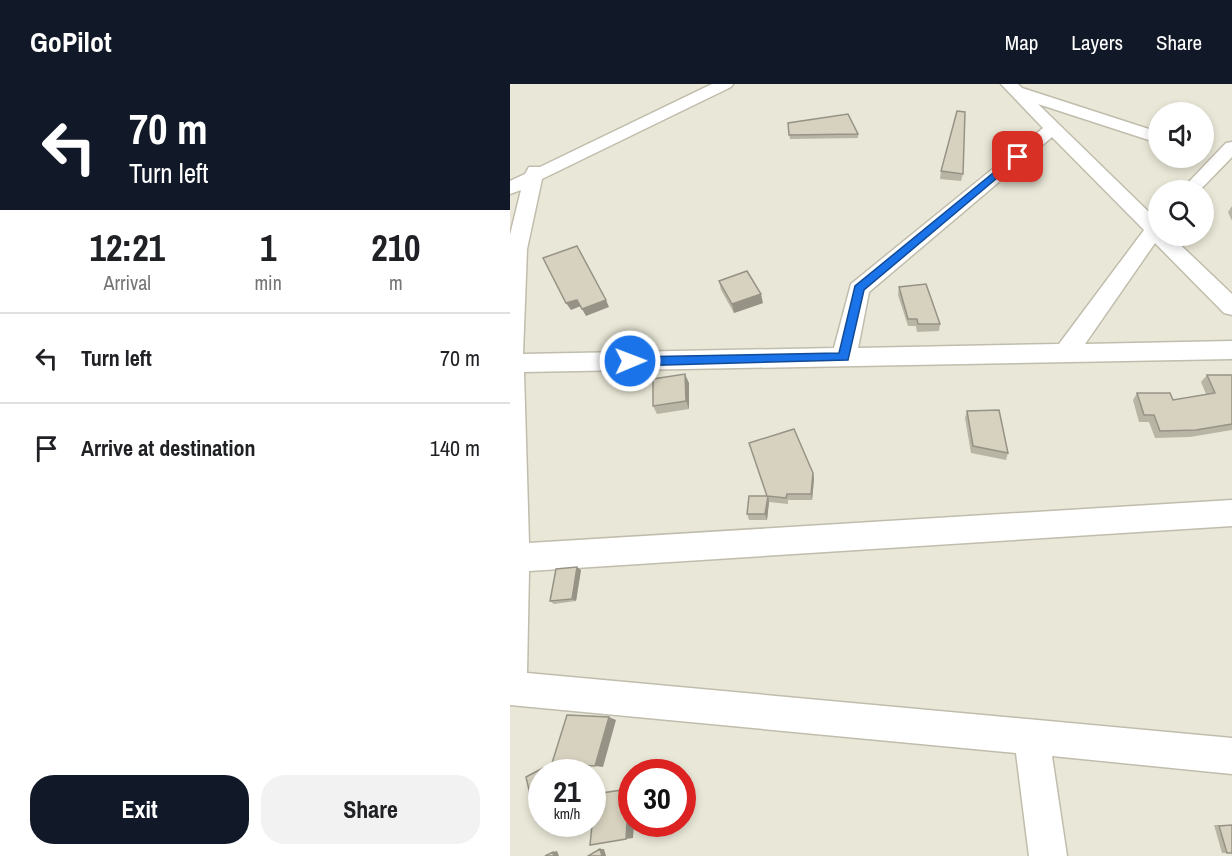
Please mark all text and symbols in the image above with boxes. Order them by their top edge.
text: GoPilot [30,23,112,61]
text: Map [1005,28,1038,57]
text: Layers [1071,28,1123,57]
text: Share [1156,28,1202,57]
text: 70 m [129,101,208,157]
map controls [1148,102,1214,246]
button: sound [1148,102,1214,168]
icon: left [30,108,108,186]
pin [992,131,1043,182]
icon: arrive [1001,140,1034,173]
text: Turn left [129,155,208,191]
button: search [1148,180,1214,246]
text: 12:21 [89,224,165,272]
text: 1 [260,224,276,272]
text: 210 [371,224,421,272]
text: Arrival [104,269,151,296]
text: min [254,269,282,296]
text: m [389,269,403,296]
position arrow [598,329,662,393]
icon: left [30,342,63,375]
text: Turn left [81,343,152,373]
text: 70 m [440,343,480,373]
icon: arrive [30,432,63,465]
text: Arrive at destination [81,433,255,463]
text: 140 m [430,433,480,463]
speed limit sign: 30 [618,759,696,837]
text: 21 [553,771,581,811]
button: Exit [30,775,249,844]
button: Share [261,775,480,844]
text: km/h [554,803,580,824]

